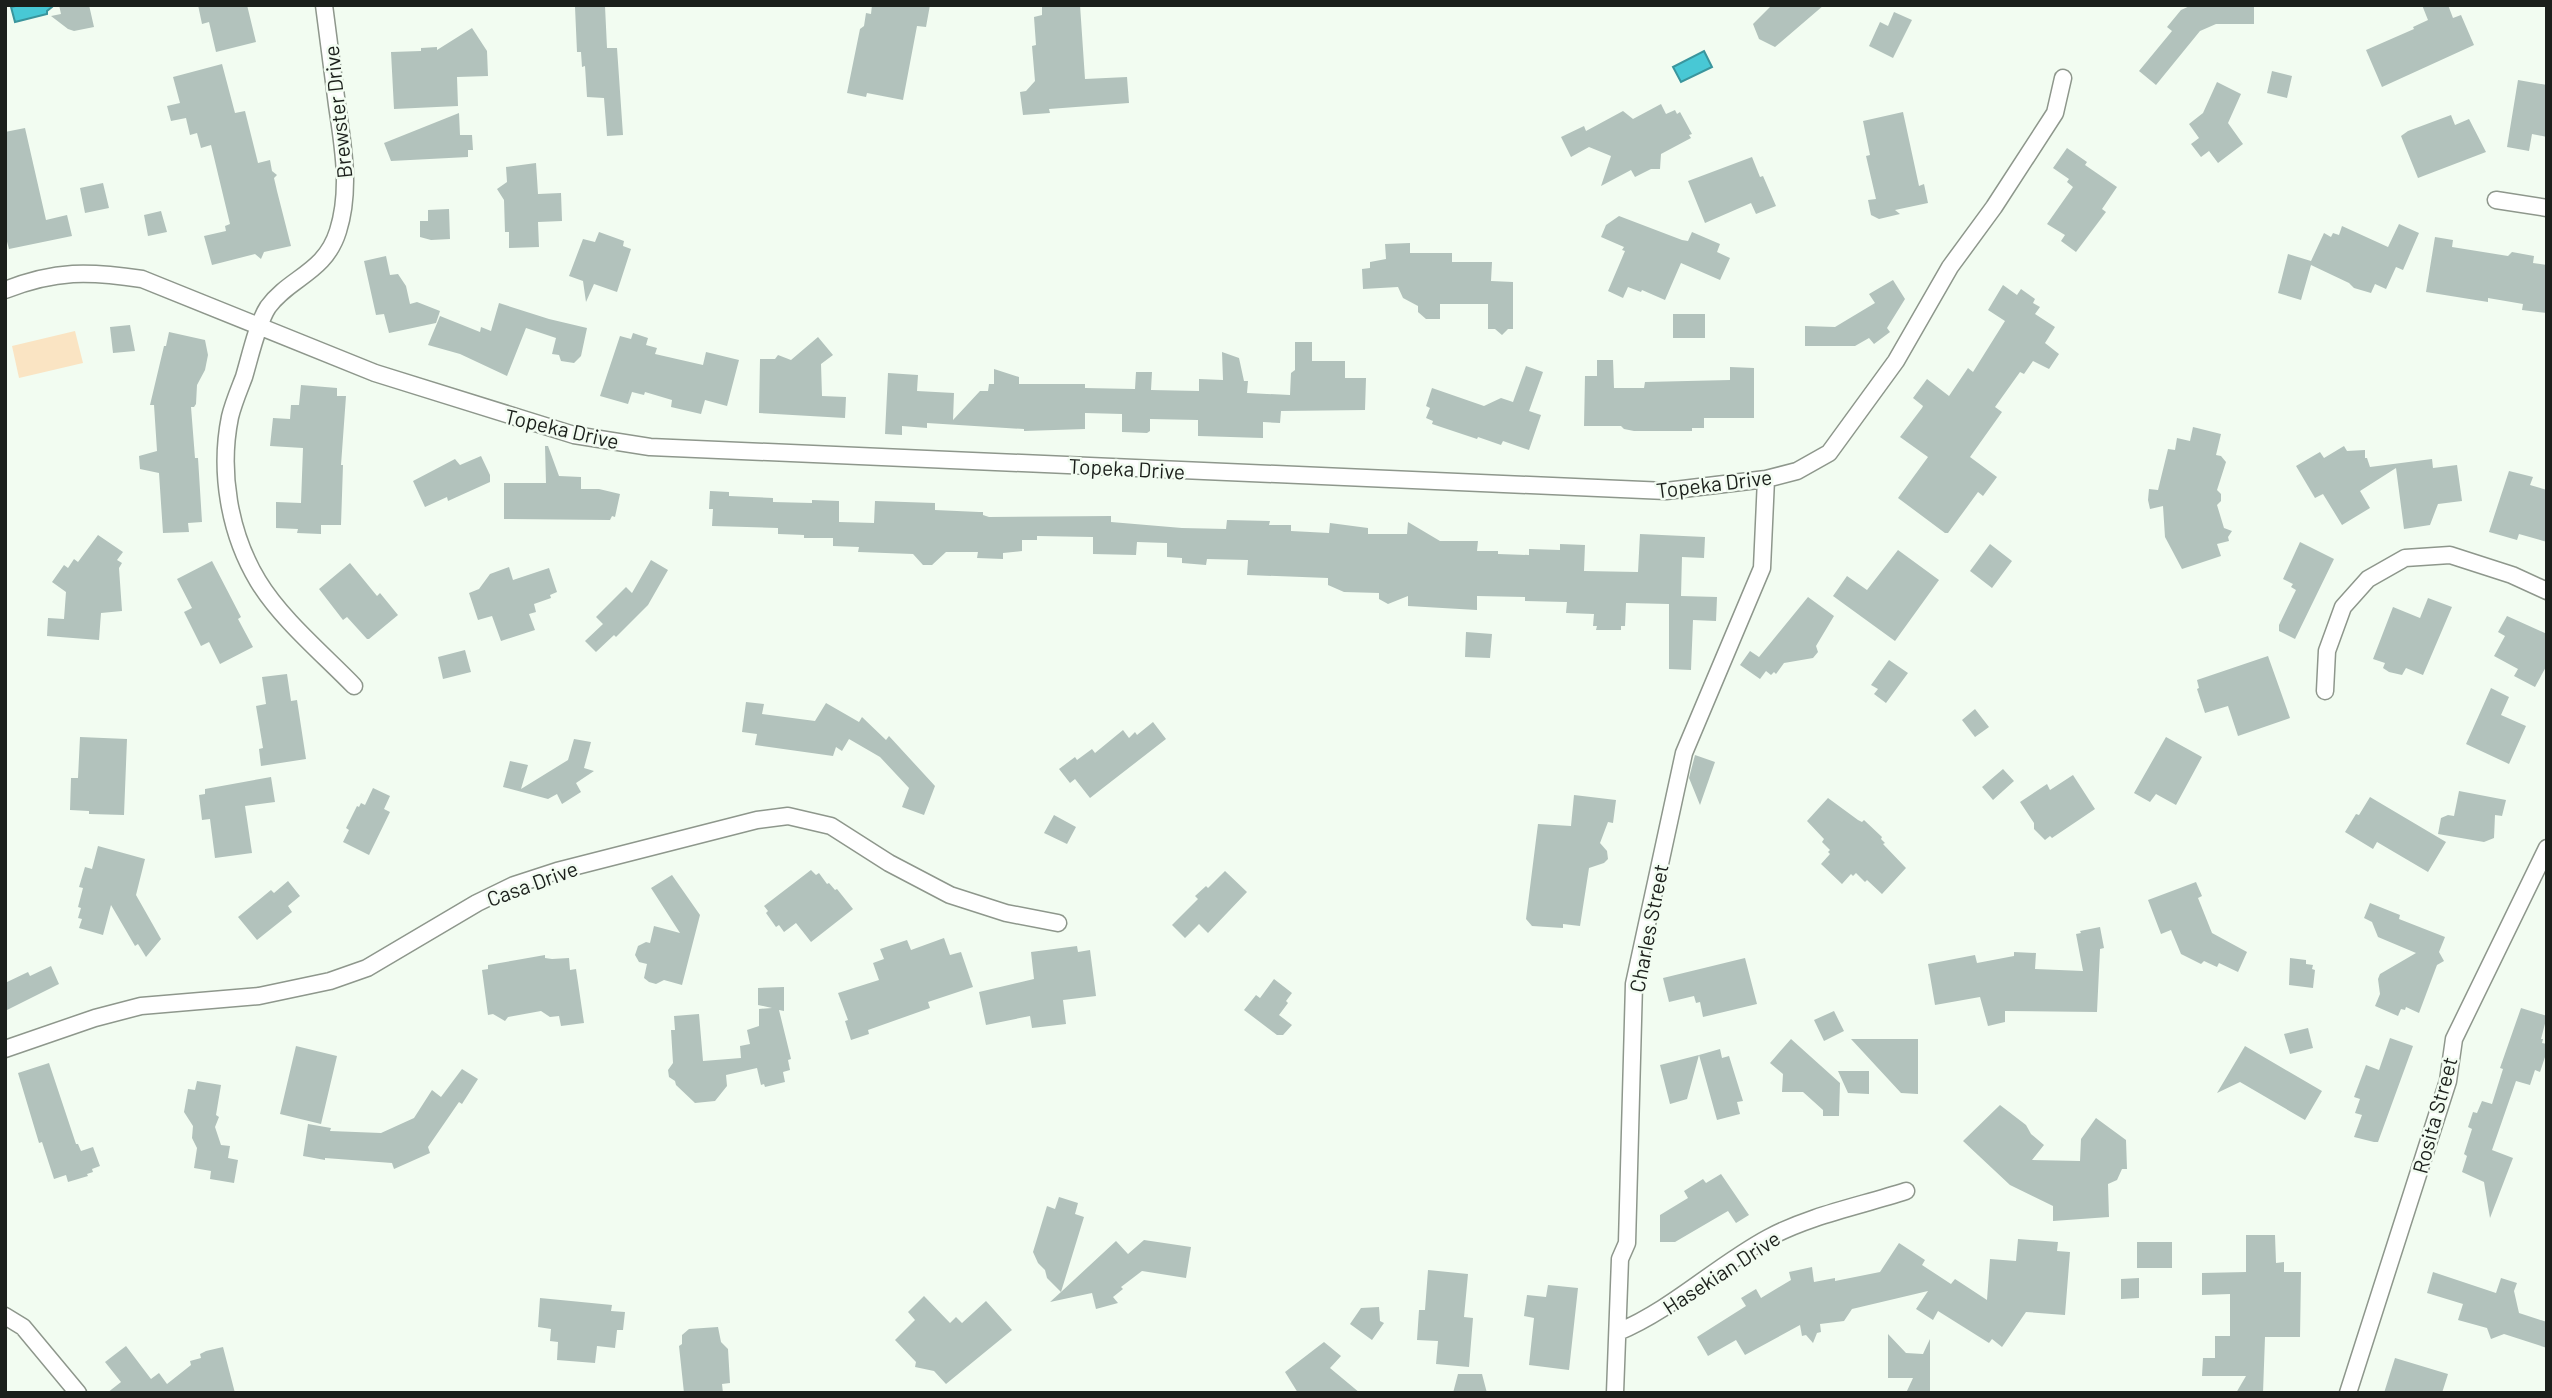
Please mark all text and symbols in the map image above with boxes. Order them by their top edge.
street label: Brewster Drive [318,44,356,180]
street label: Topeka Drive [502,403,622,453]
street label: Topeka Drive [1068,452,1186,484]
street label: Topeka Drive [1655,463,1773,503]
street label: Casa Drive [483,855,581,911]
street label: Charles Street [1623,862,1673,994]
street label: Rosita Street [2406,1054,2462,1176]
street label: Hasekian Drive [1658,1225,1784,1319]

